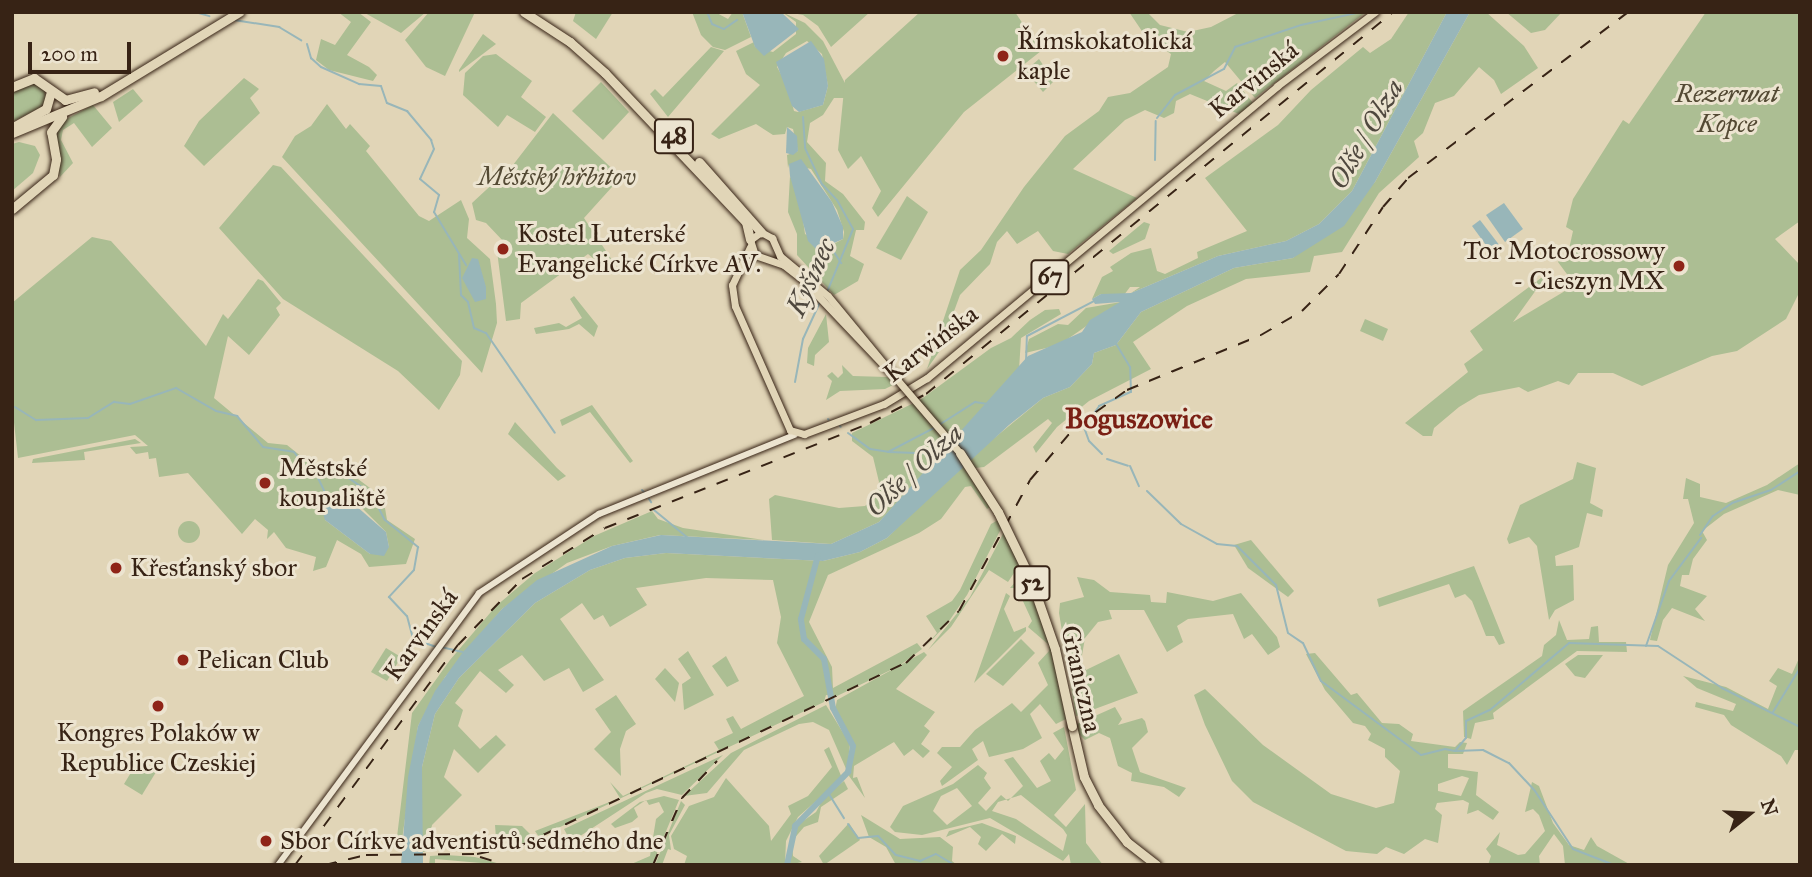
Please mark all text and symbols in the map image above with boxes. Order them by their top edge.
place label: Římskokatolická kaple [1017,25,1192,86]
scale bar [32,28,135,72]
street label: Karvinská [1203,35,1305,125]
text: 200 m [41,41,98,67]
marker: Římskokatolická kaple [995,48,1011,64]
water label: Olše / Olza [1321,73,1411,195]
park label: Rezerwat Kopce [1675,78,1779,140]
road number: 48 [653,116,695,156]
park label: Městský hřbitov [478,161,636,193]
place label: Kostel Luterské Evangelické Církve AV. [517,218,761,280]
water label: Kyšinec [779,233,843,321]
place label: Tor Motocrossowy - Cieszyn MX [1463,235,1665,296]
marker: Kostel Luterské Evangelické Církve AV. [495,241,511,257]
road number: 67 [1029,256,1071,298]
marker: Tor Motocrossowy - Cieszyn MX [1671,258,1687,274]
street label: Karwińska [878,298,984,390]
district label: Boguszowice [1065,402,1213,436]
water label: Olše / Olza [858,416,970,524]
place label: Městské koupaliště [279,452,386,514]
marker: Městské koupaliště [257,475,273,491]
place label: Křesťanský sbor [130,552,297,584]
marker: Křesťanský sbor [108,560,124,576]
road number: 52 [1013,562,1051,604]
street label: Karvinská [377,583,465,687]
street label: Graniczna [1054,622,1108,736]
place label: Pelican Club [197,644,329,676]
marker: Pelican Club [175,652,191,668]
marker: Kongres Polaków w Republice Czeskiej [150,698,166,714]
place label: Kongres Polaków w Republice Czeskiej [56,717,260,778]
north arrow [1714,779,1784,849]
text: N [1756,796,1783,819]
place label: Sbor Církve adventistů sedmého dne [280,825,664,857]
marker: Sbor Církve adventistů sedmého dne [258,833,274,849]

